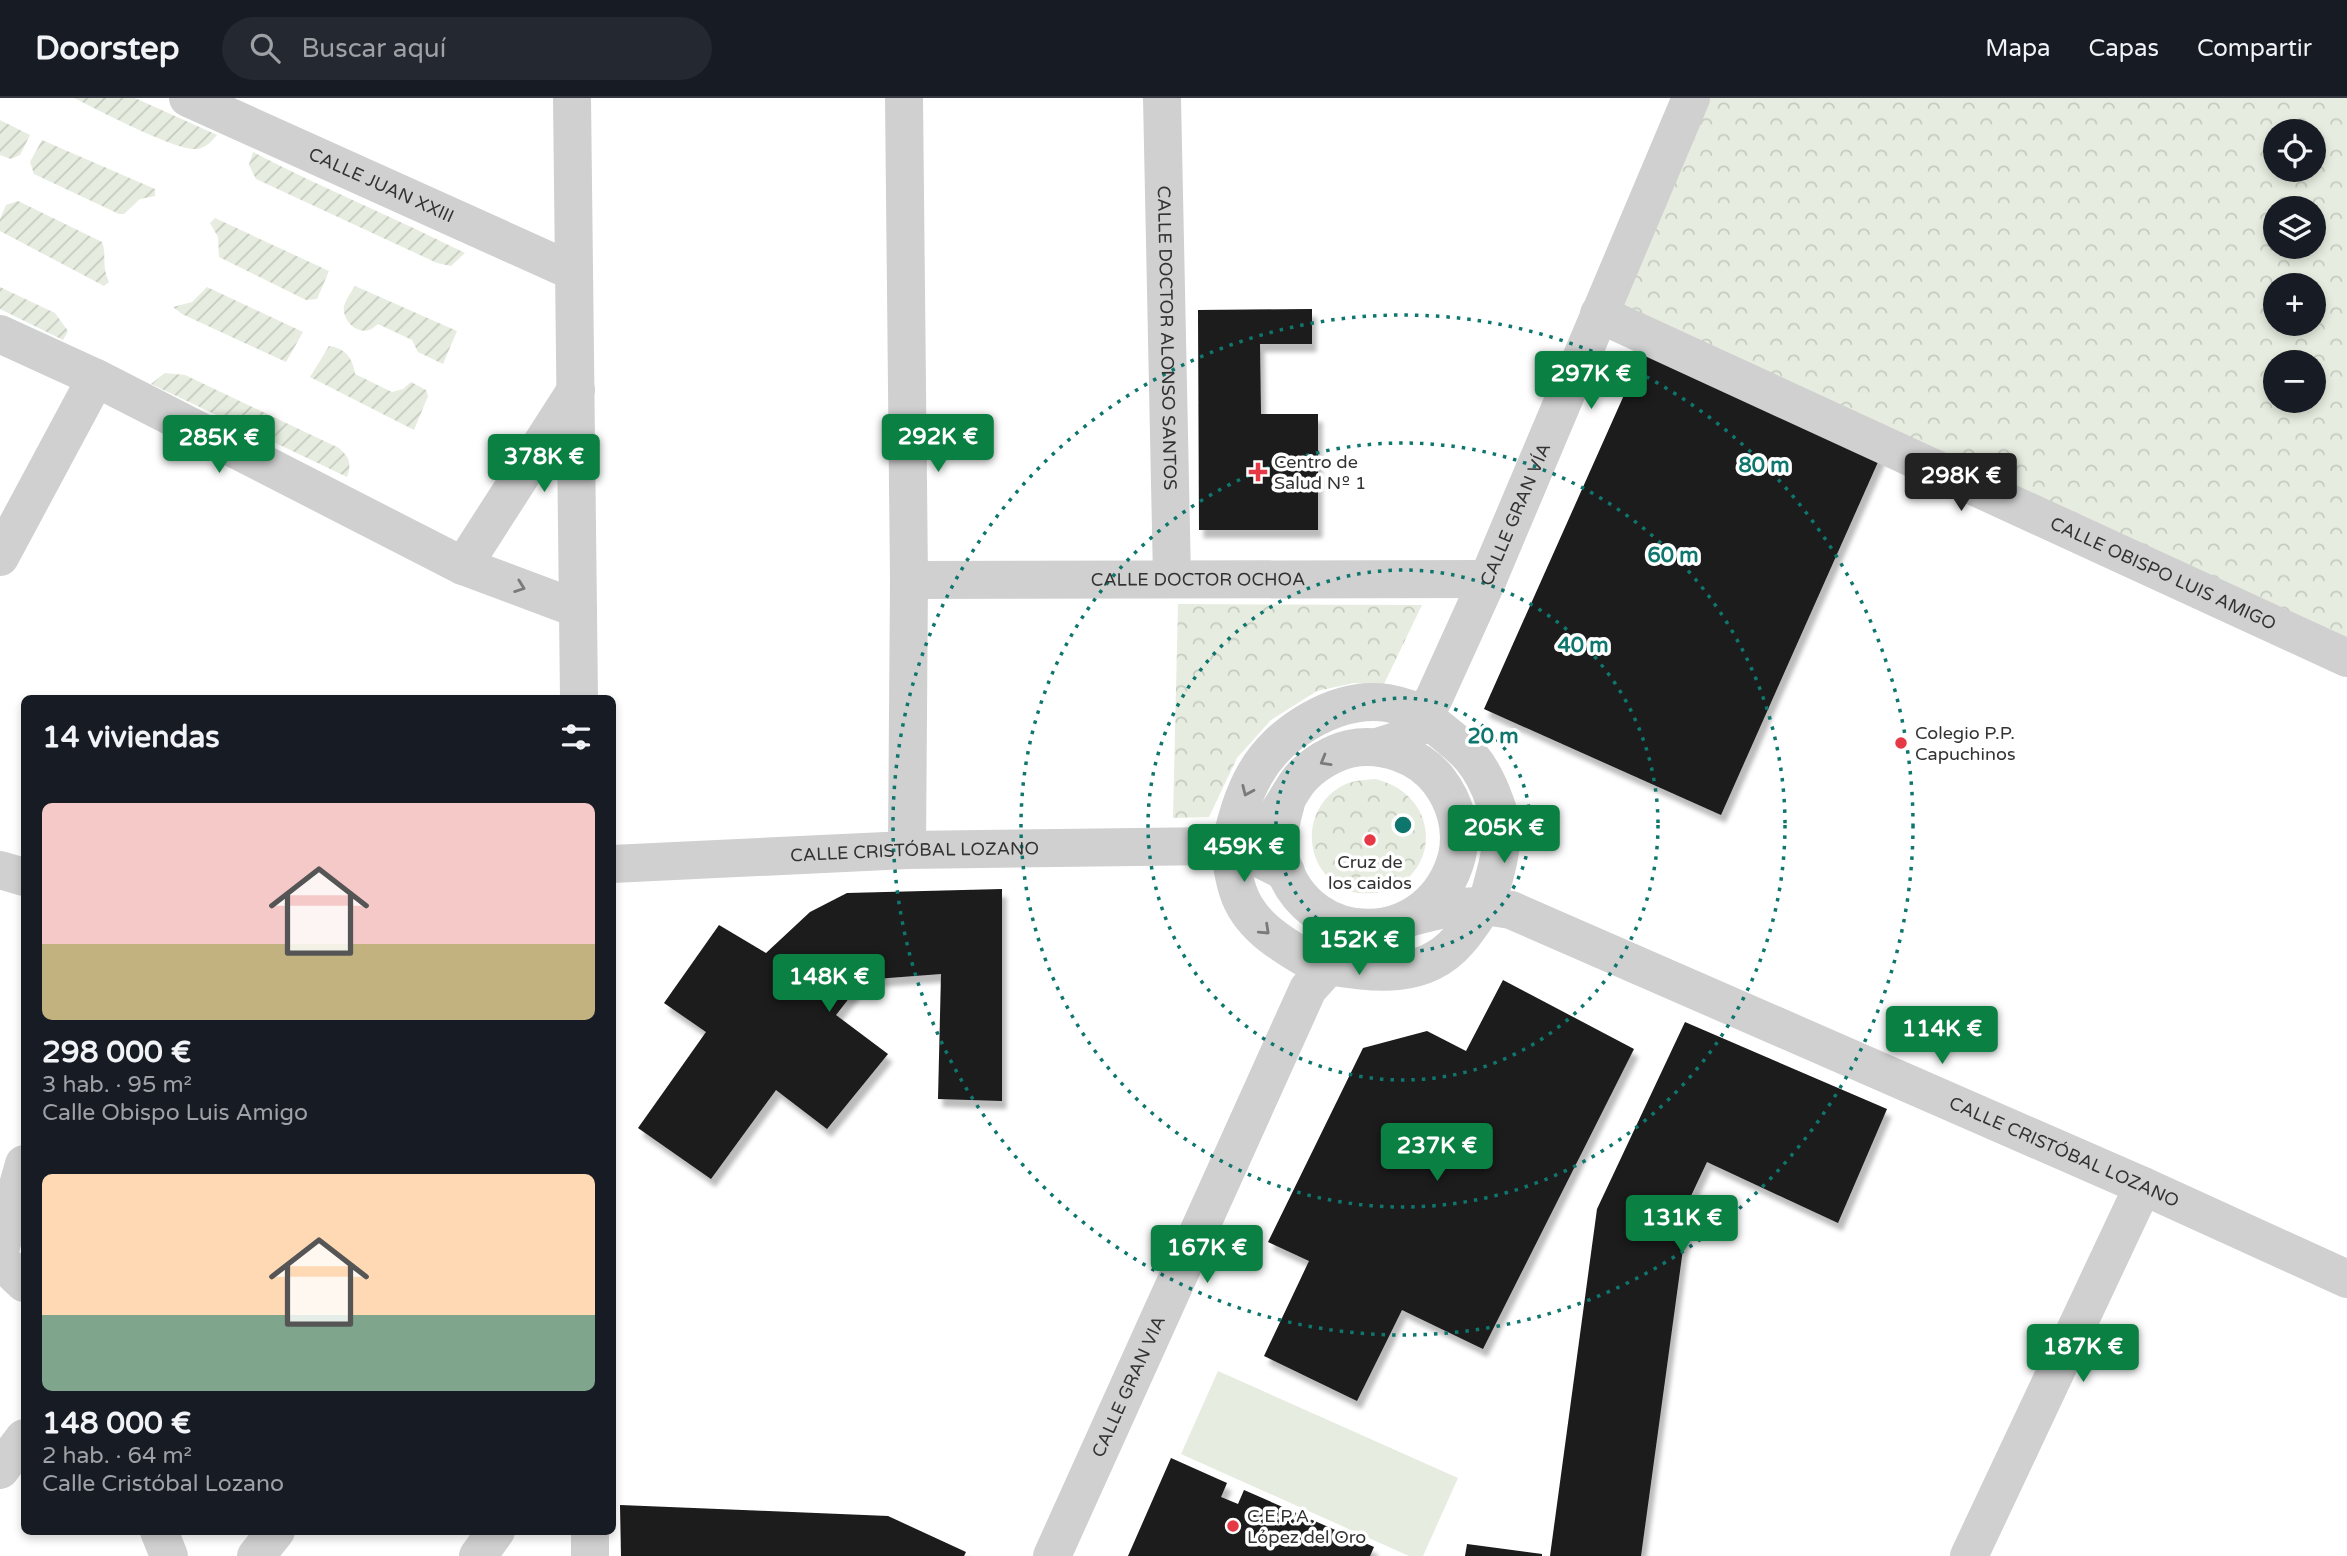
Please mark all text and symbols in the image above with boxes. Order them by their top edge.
search box [222,17,712,80]
text: Doorstep [35,29,180,68]
icon: search [246,29,284,67]
text: Buscar aquí [302,33,446,64]
text: Mapa [1985,34,2051,63]
text: Capas [2089,34,2159,63]
text: Compartir [2197,34,2312,63]
map controls [2263,119,2326,413]
button: locate [2263,119,2326,182]
street label: CALLE JUAN XXIII [305,143,457,227]
street label: CALLE DOCTOR ALONSO SANTOS [1153,185,1181,491]
button: layers [2263,196,2326,259]
button: + [2263,273,2326,336]
button: − [2263,350,2326,413]
pin: 297K € [1534,352,1648,411]
text: 297K € [1551,360,1631,388]
pin: 292K € [881,414,995,474]
pin: 285K € [162,416,276,475]
text: 292K € [898,423,978,451]
text: 285K € [179,424,259,452]
pin: 378K € [487,434,601,494]
street label: CALLE GRAN VÍA [1475,439,1555,589]
text: 378K € [504,443,584,471]
place label: Centro de Salud Nº 1 [1274,451,1366,494]
text: 80 m [1738,453,1790,478]
pin: 298K € [1904,454,2018,513]
marker: Centro de Salud Nº 1 [1248,462,1268,482]
text: 298K € [1921,462,2001,490]
street label: CALLE OBISPO LUIS AMIGO [2047,512,2280,635]
text: 60 m [1647,543,1699,568]
street label: CALLE DOCTOR OCHOA [1091,568,1305,591]
one-way arrow [514,579,526,593]
text: 40 m [1557,633,1609,658]
icon: filters [557,718,595,756]
text: 14 viviendas [42,719,220,756]
place label: Colegio P.P. Capuchinos [1915,722,2016,765]
text: 20 m [1467,724,1519,749]
marker: Colegio P.P. Capuchinos [1893,735,1909,751]
one-way arrow [1319,753,1332,766]
one-way arrow [1241,784,1255,796]
pin: 205K € [1447,806,1561,865]
centre of rings [1391,813,1415,837]
text: 205K € [1464,814,1544,842]
pin: 459K € [1187,824,1301,884]
marker: Cruz de los caidos [1362,832,1378,848]
text: 459K € [1204,833,1284,861]
street label: CALLE CRISTÓBAL LOZANO [790,837,1039,867]
icon: home [256,848,382,974]
place label: Cruz de los caidos [1328,851,1412,894]
pin: 152K € [1302,918,1416,977]
one-way arrow [1257,922,1270,935]
text: 152K € [1319,926,1399,954]
pin: 148K € [772,954,886,1014]
text: 148K € [789,963,869,991]
pin: 114K € [1885,1006,1999,1066]
text: 114K € [1902,1015,1982,1043]
text: 298 000 € [42,1034,191,1071]
text: 3 hab. · 95 m² [42,1071,192,1099]
street label: CALLE CRISTÓBAL LOZANO [1946,1092,2183,1212]
text: Calle Obispo Luis Amigo [42,1099,308,1127]
pin: 237K € [1380,1124,1494,1183]
text: 237K € [1397,1132,1477,1160]
pin: 131K € [1625,1196,1739,1255]
text: 131K € [1642,1204,1722,1232]
icon: home [256,1219,382,1345]
pin: 167K € [1150,1226,1264,1285]
text: 167K € [1167,1234,1247,1262]
street label: CALLE GRAN VIA [1087,1312,1170,1461]
pin: 187K € [2026,1324,2140,1384]
text: 187K € [2043,1333,2123,1361]
text: 148 000 € [42,1405,191,1442]
text: 2 hab. · 64 m² [42,1442,192,1470]
text: Calle Cristóbal Lozano [42,1470,284,1498]
place label: C.E.P.A. López del Oro [1247,1505,1366,1548]
marker: C.E.P.A. López del Oro [1225,1518,1241,1534]

